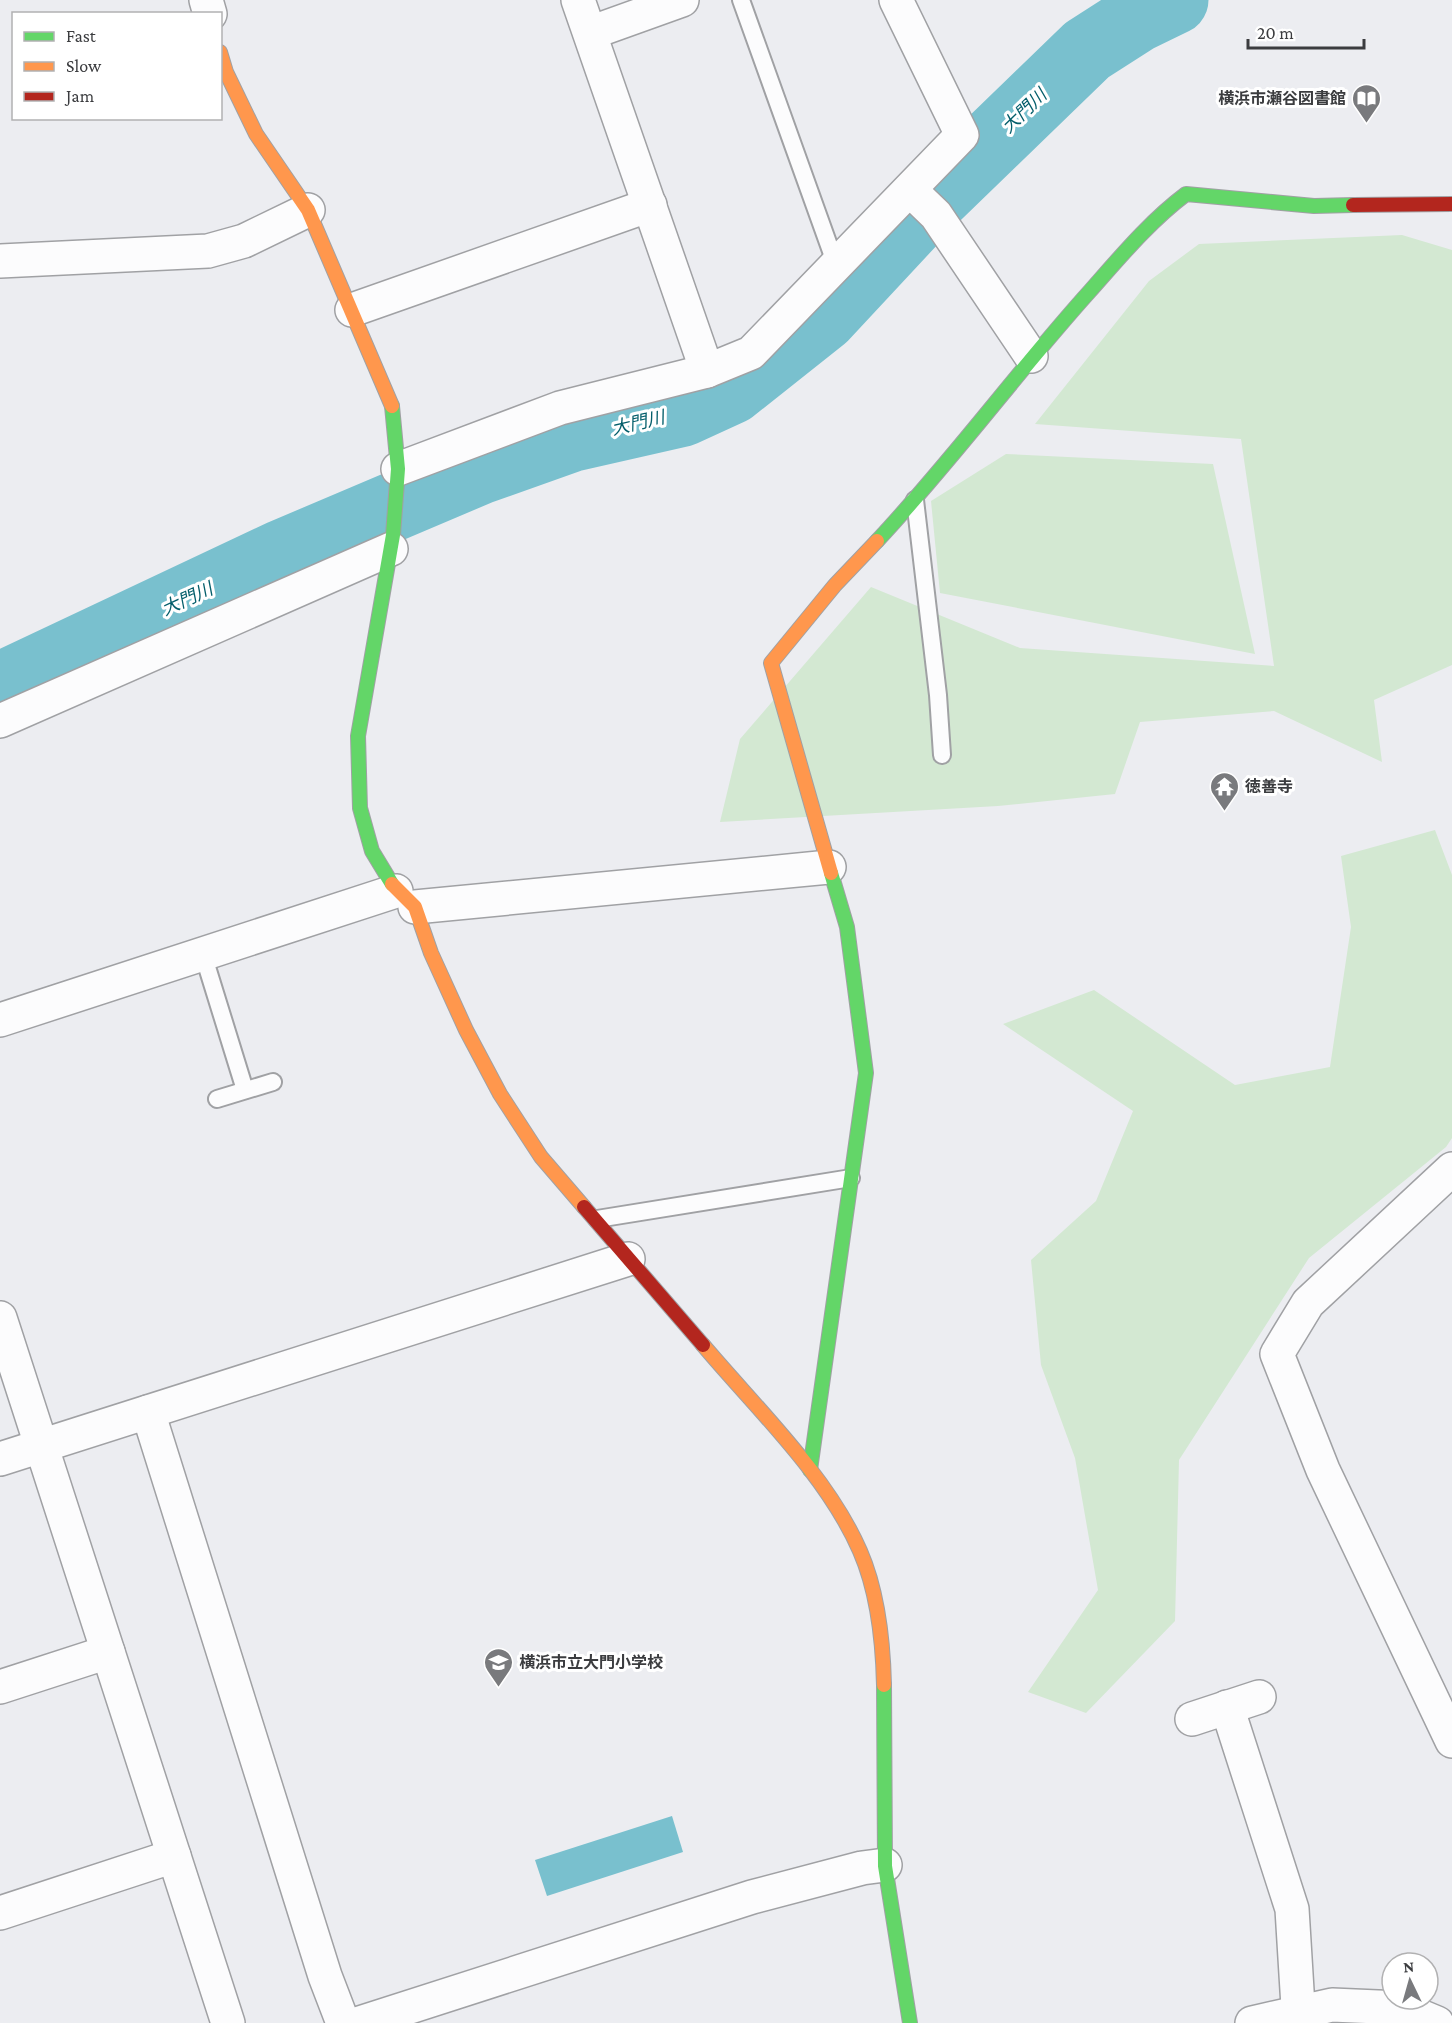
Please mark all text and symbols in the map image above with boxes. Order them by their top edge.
legend [12,12,222,120]
scale bar [1248,12,1364,50]
text: 20 m [1257,23,1294,43]
text: Fast [66,26,97,46]
text: Slow [66,56,102,76]
library icon: 横浜市瀬谷図書館 [1351,82,1383,124]
water label: 大門川 [998,84,1052,137]
text: Jam [64,86,95,106]
place label: 横浜市瀬谷図書館 [1218,89,1346,107]
water label: 大門川 [609,407,669,439]
water label: 大門川 [158,578,218,619]
temple icon: 徳善寺 [1208,770,1240,812]
place label: 徳善寺 [1245,778,1293,795]
school or university icon: 横浜市立大門小学校 [482,1646,514,1688]
place label: 横浜市立大門小学校 [519,1653,663,1671]
north arrow [1380,1951,1440,2011]
text: N [1403,1958,1415,1975]

